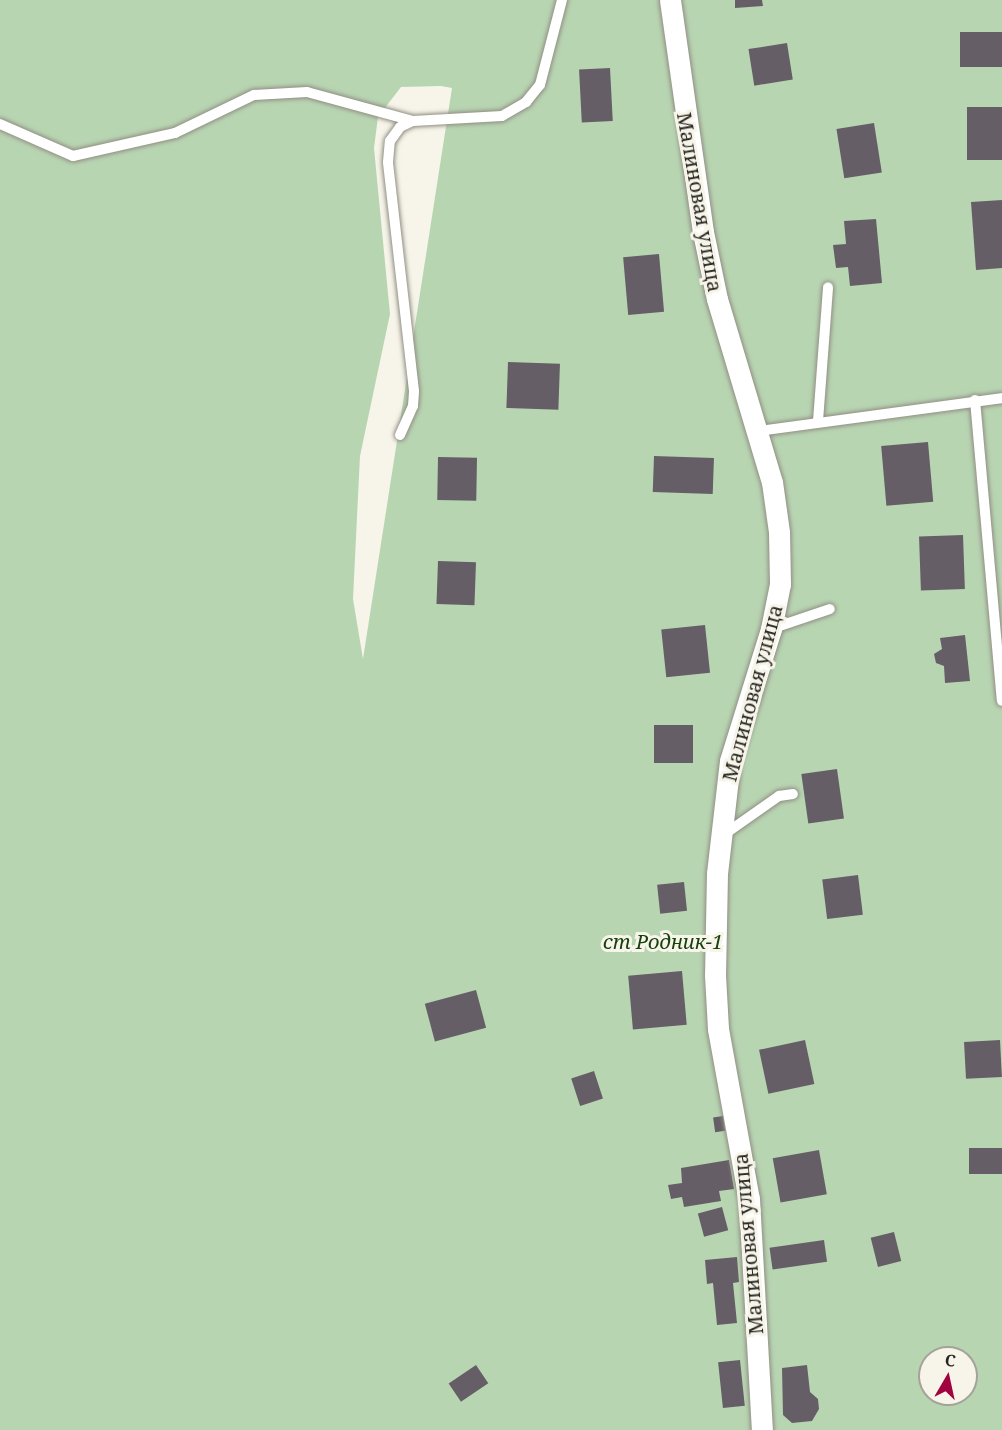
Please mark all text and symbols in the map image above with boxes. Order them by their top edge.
street label: Малиновая улица [672,110,728,294]
street label: Малиновая улица [717,602,787,784]
park label: ст Родник-1 [603,929,723,953]
street label: Малиновая улица [728,1152,768,1336]
north arrow [918,1346,978,1406]
text: С [944,1349,957,1372]

